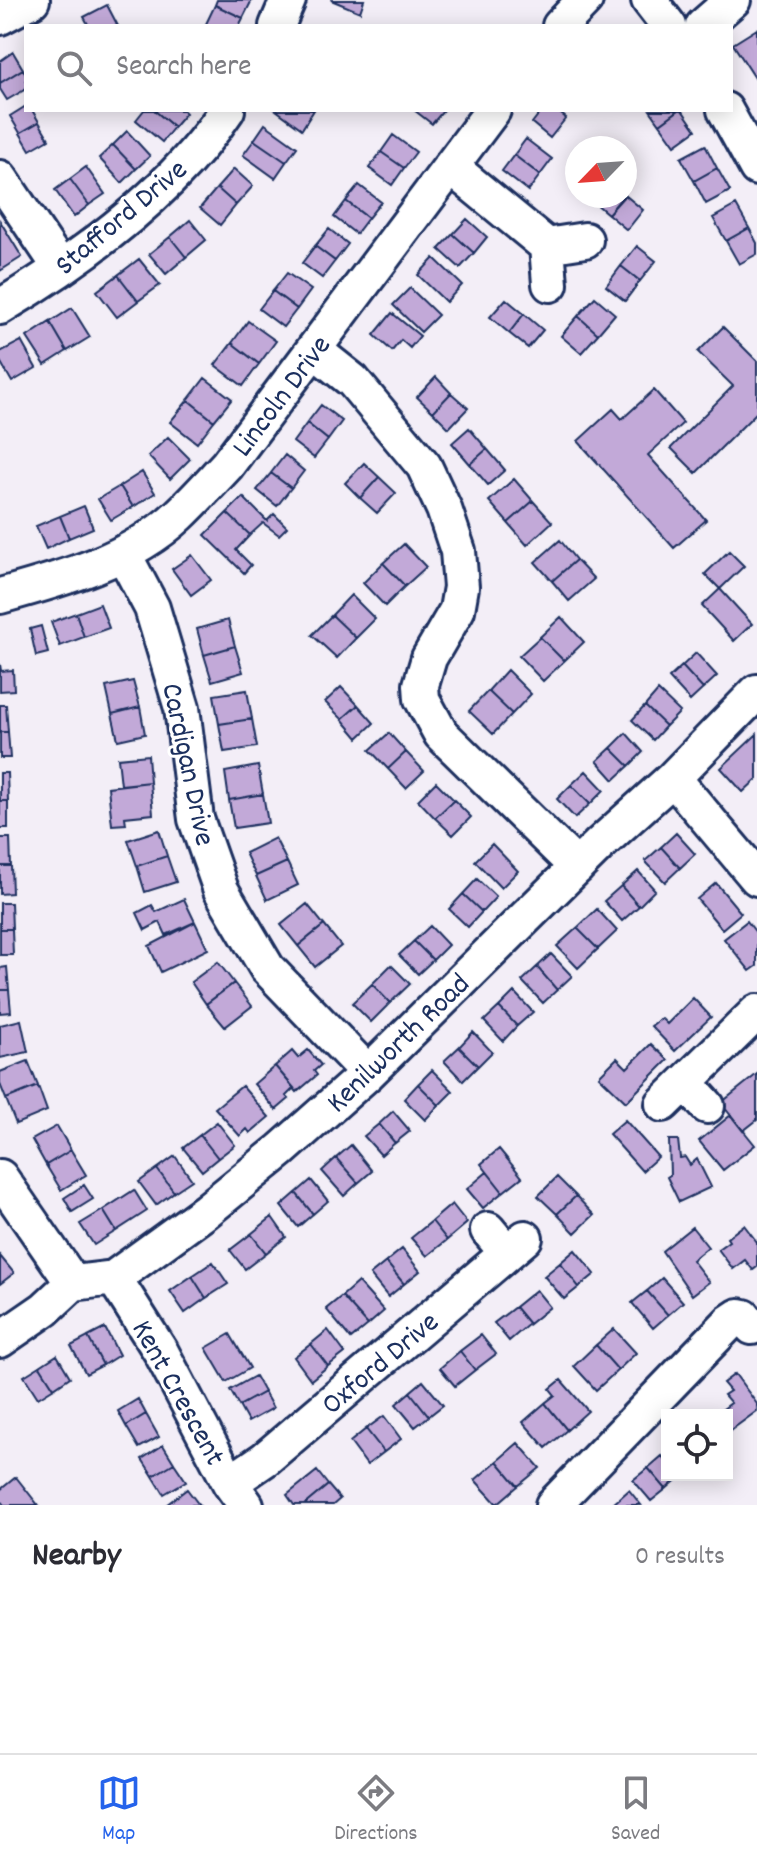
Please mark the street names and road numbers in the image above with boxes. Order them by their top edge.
street label: Stafford Drive [47,151,199,288]
street label: Lincoln Drive [223,328,344,468]
street label: Cardigan Drive [147,680,224,850]
street label: Kenilworth Road [319,965,482,1125]
street label: Oxford Drive [314,1303,450,1428]
street label: Kent Crescent [118,1313,234,1475]

